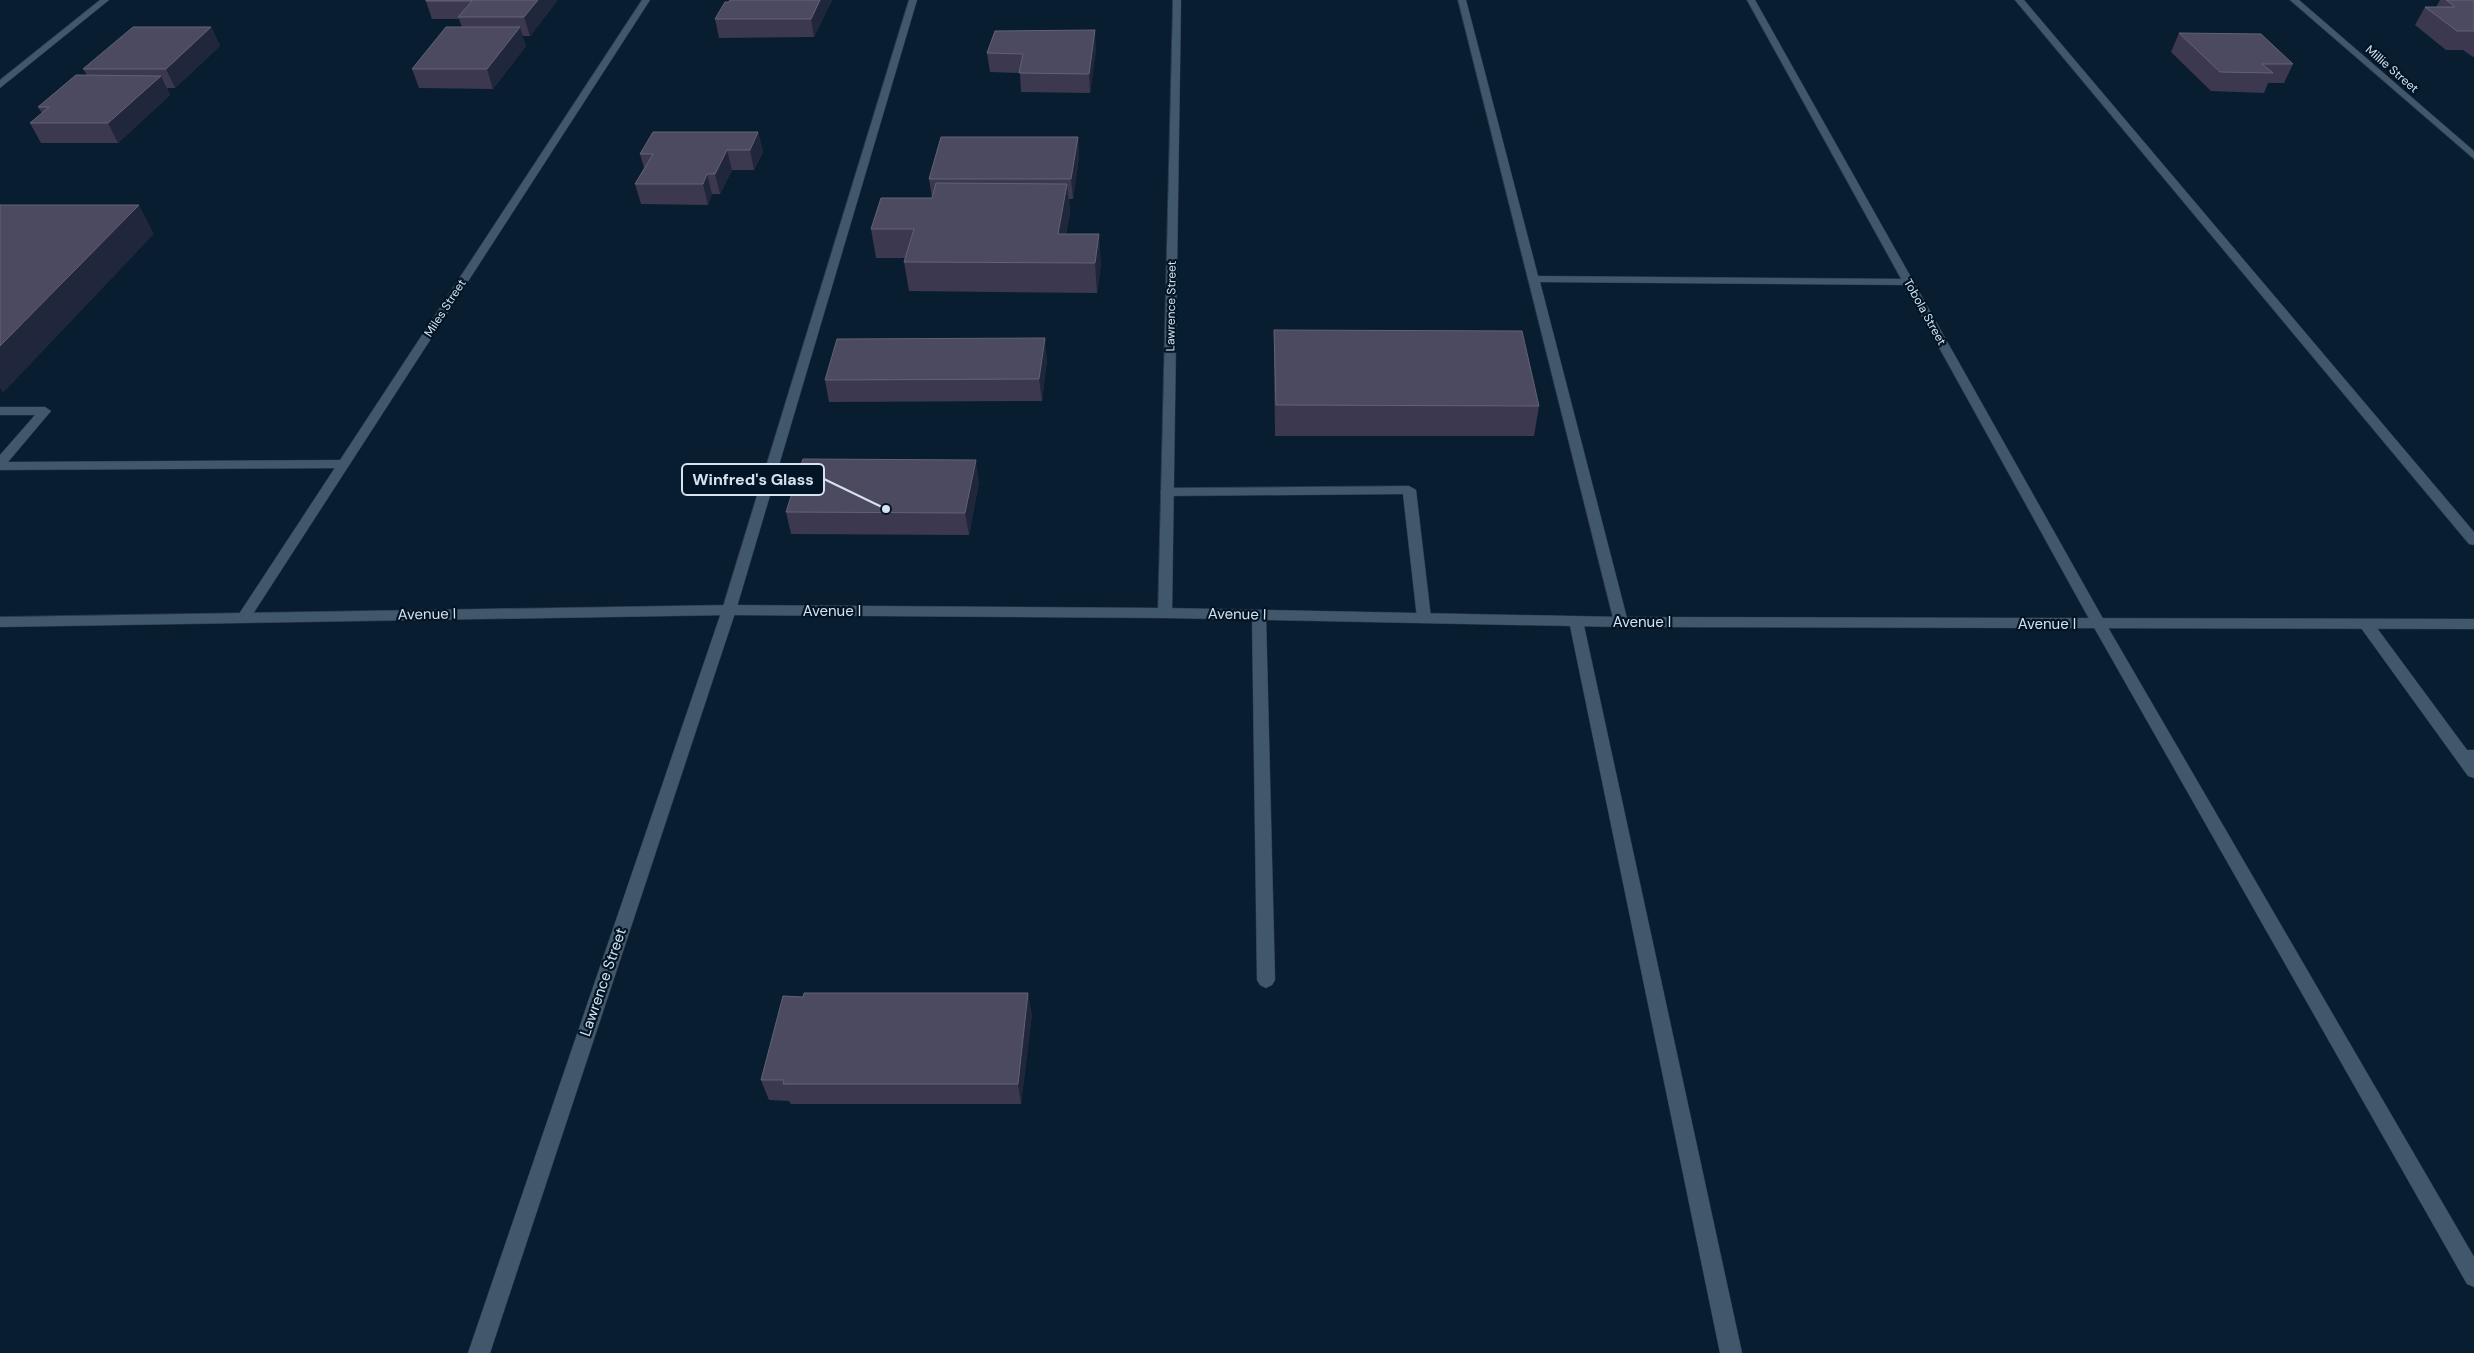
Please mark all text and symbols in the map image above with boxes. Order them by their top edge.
street label: Millie Street [2362,42,2422,97]
street label: Lawrence Street [1162,260,1180,351]
street label: Miles Street [420,276,470,340]
street label: Tobola Street [1900,276,1950,348]
callout: Winfred's Glass [682,464,824,495]
text: Winfred's Glass [692,469,814,490]
street label: Avenue I [803,601,861,621]
street label: Avenue I [398,603,456,625]
street label: Avenue I [1208,603,1266,625]
street label: Avenue I [1613,612,1671,632]
street label: Avenue I [2018,614,2076,634]
street label: Lawrence Street [575,925,631,1039]

